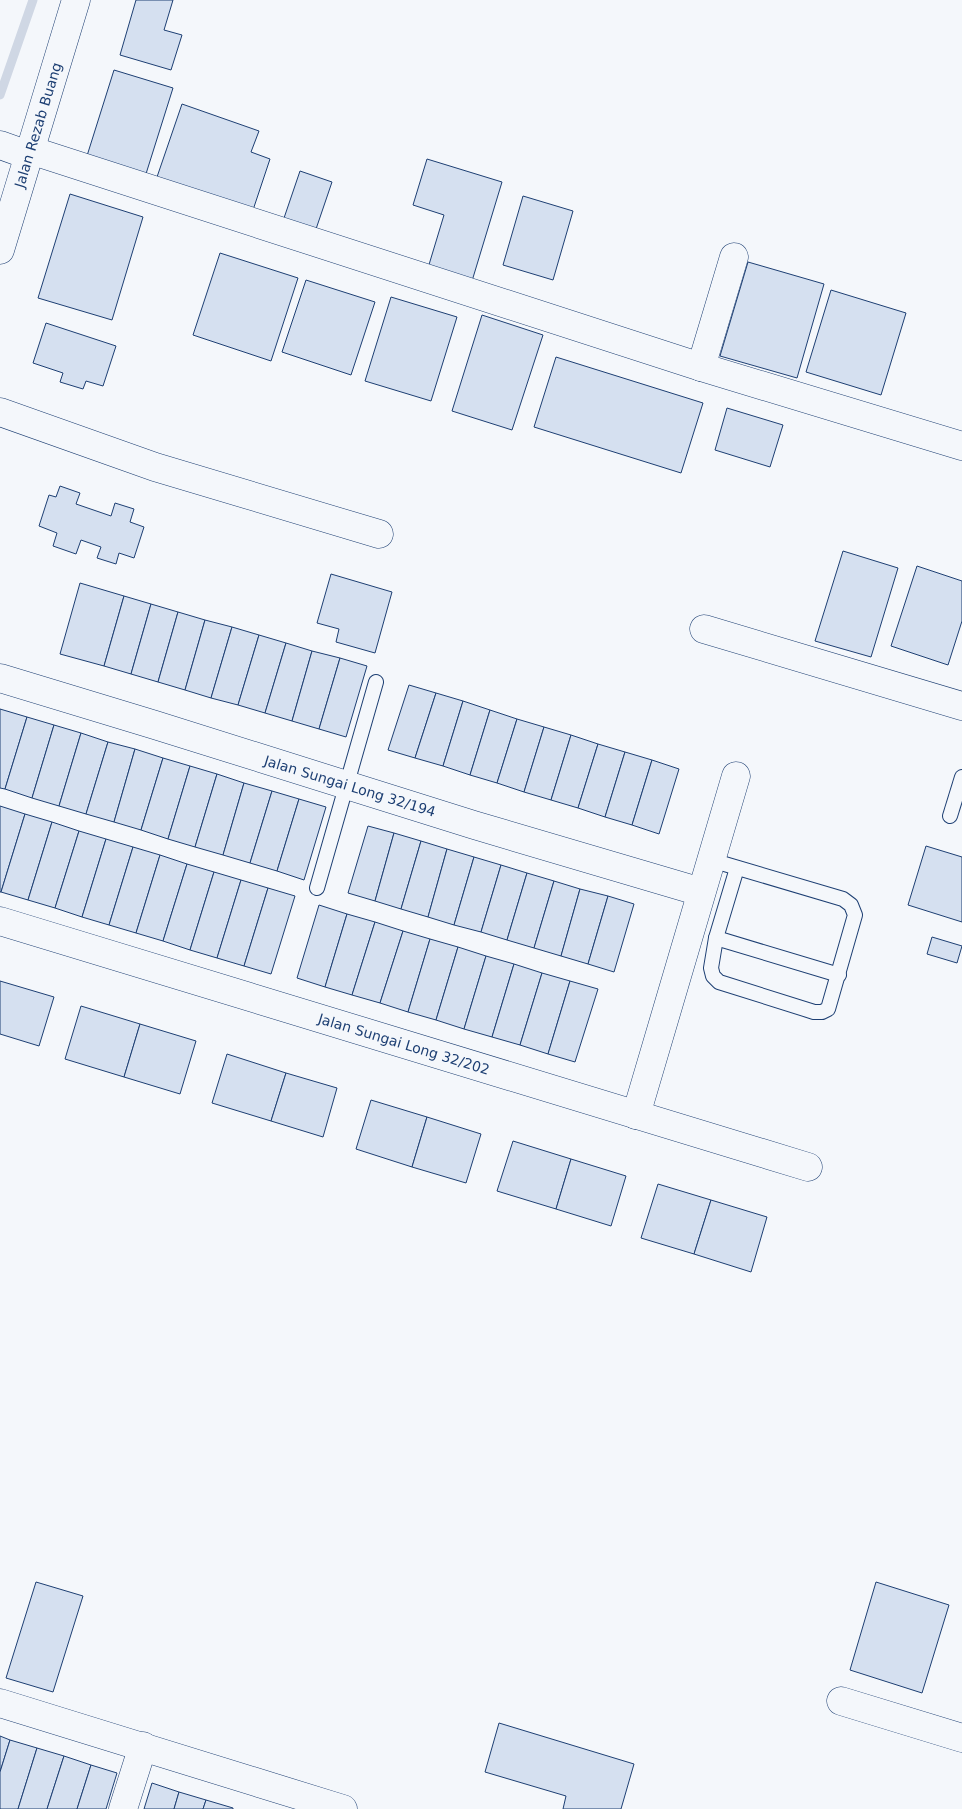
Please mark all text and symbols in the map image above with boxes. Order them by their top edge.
street label: Jalan Rezab Buang [11,60,65,191]
street label: Jalan Sungai Long 32/194 [261,752,438,820]
street label: Jalan Sungai Long 32/202 [315,1010,492,1078]

